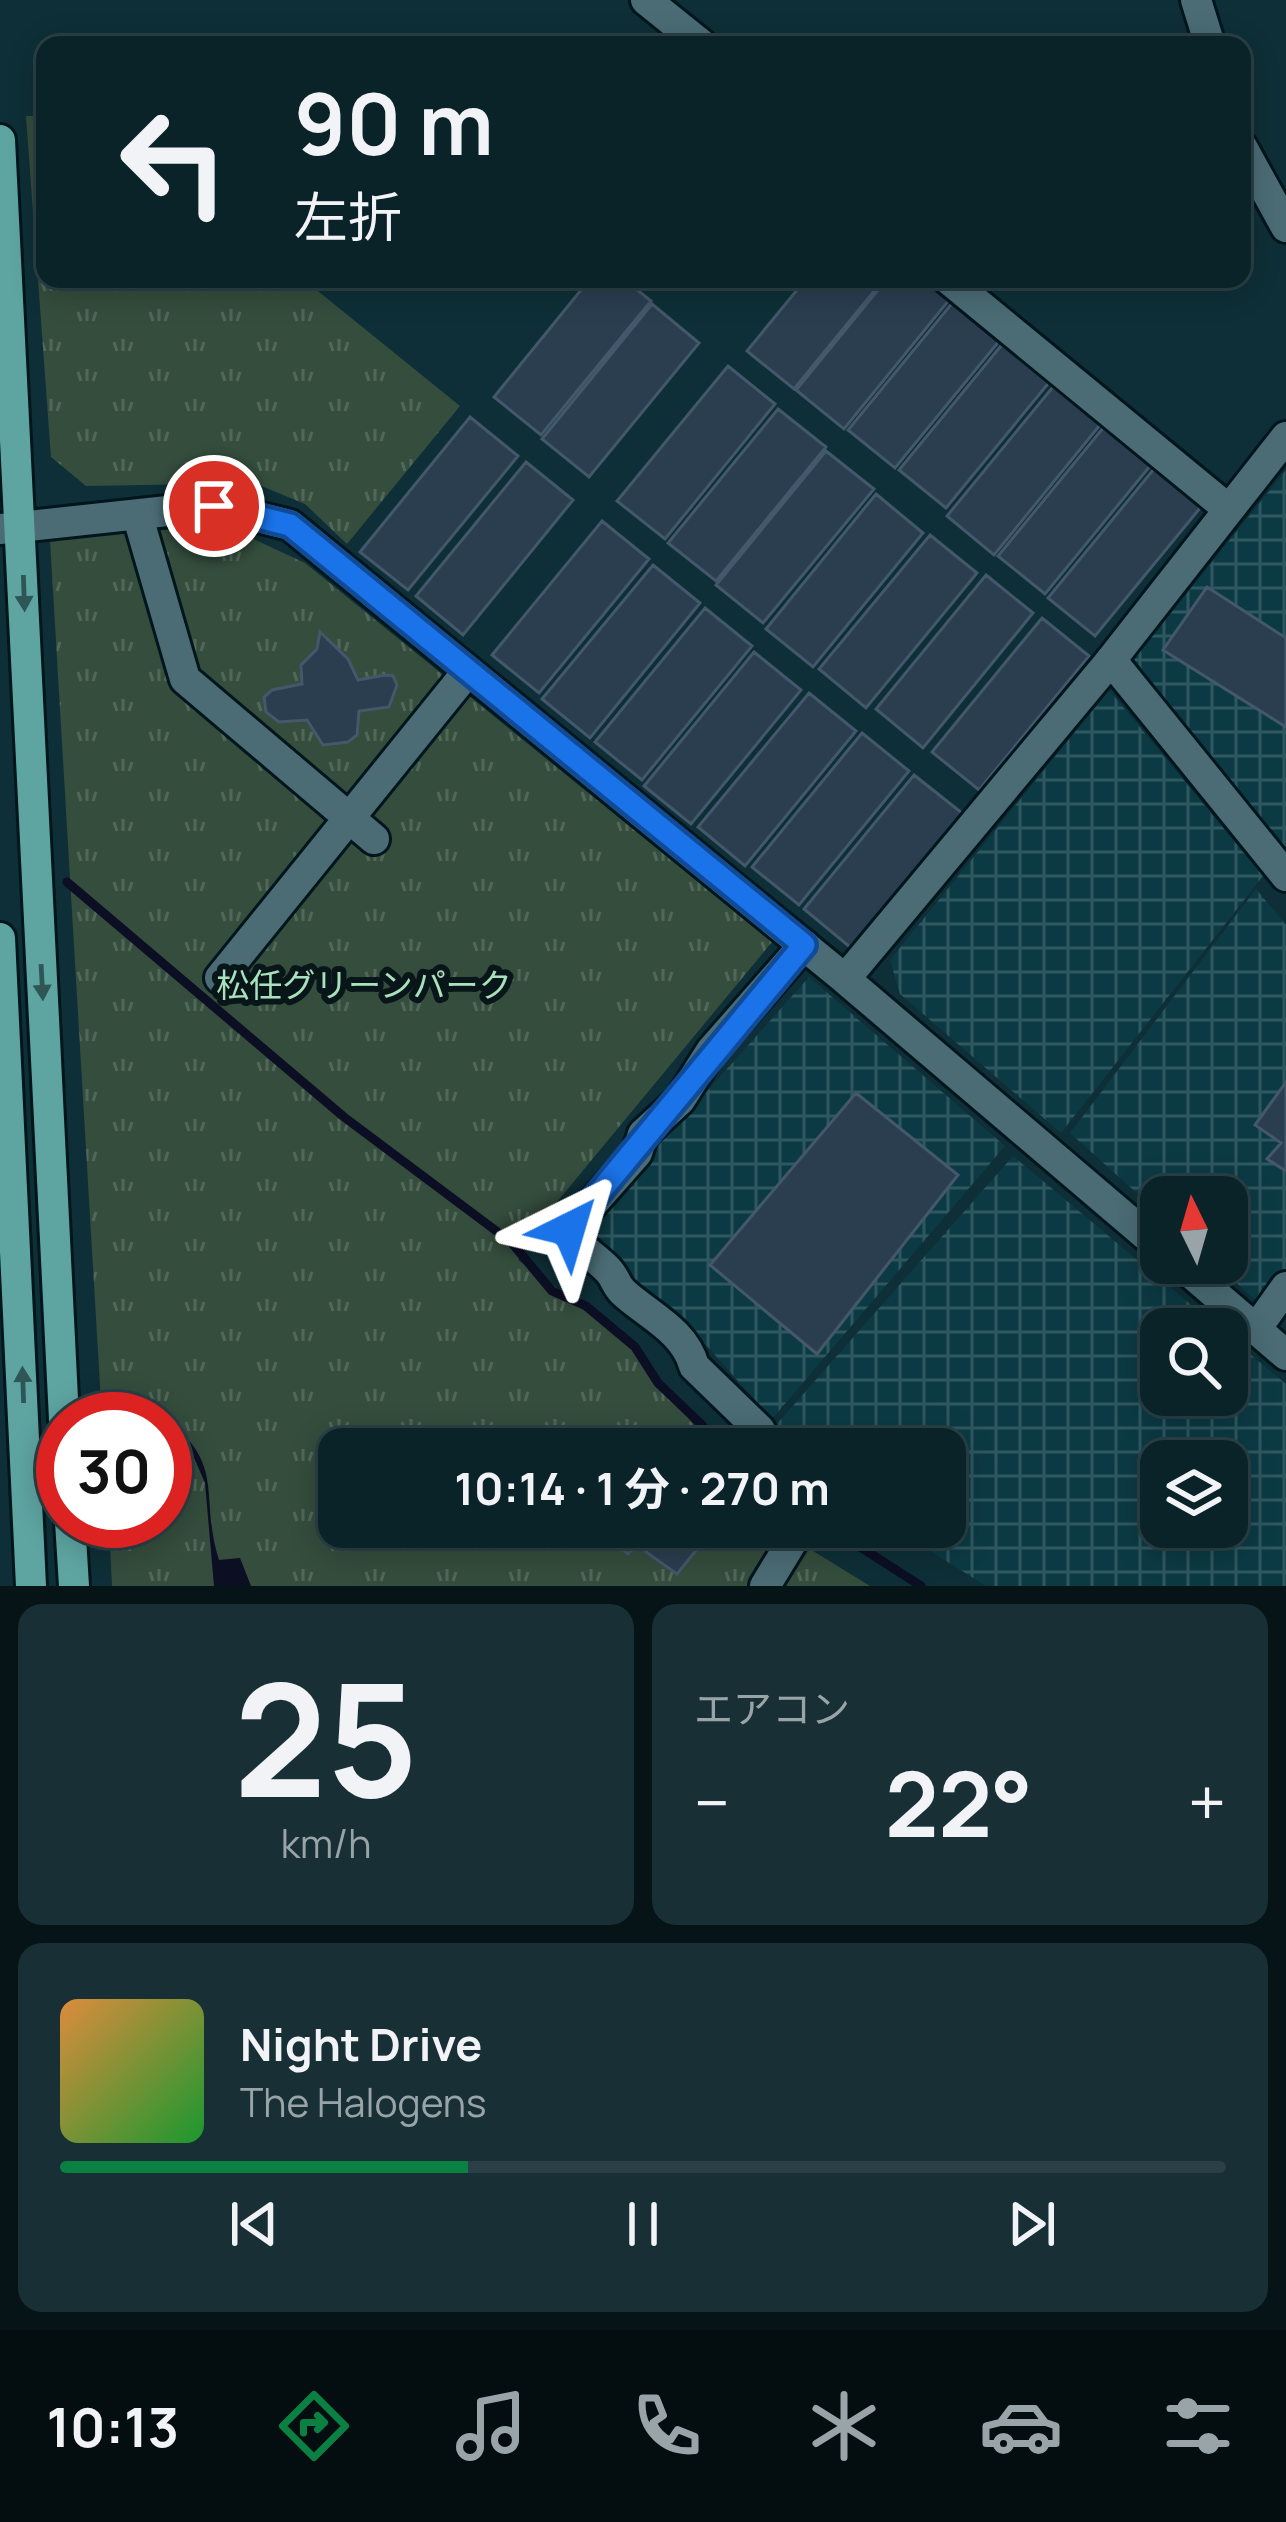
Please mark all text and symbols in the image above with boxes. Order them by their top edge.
text: 90 m [294,65,494,180]
icon: left [96,84,252,240]
text: 左折 [294,179,402,253]
pin [163,455,265,557]
icon: arrive [181,473,247,539]
one-way arrow [15,575,34,613]
park label: 松任グリーンパーク [216,962,512,1007]
one-way arrow [33,964,52,1002]
position arrow [506,1166,632,1292]
north arrow [1140,1176,1248,1284]
map controls [1140,1176,1248,1548]
button: search [1140,1308,1248,1416]
one-way arrow [13,1365,32,1403]
speed limit sign: 30 [36,1392,192,1548]
button: layers [1140,1440,1248,1548]
text: 10:14 · 1 分 · 270 m [454,1457,830,1519]
text: 25 [234,1631,418,1844]
text: エアコン [694,1681,850,1735]
text: 22° [885,1741,1033,1864]
text: − [694,1757,730,1847]
text: + [1188,1757,1226,1847]
text: km/h [281,1816,371,1870]
text: Night Drive [240,2013,482,2075]
text: The Halogens [240,2075,487,2129]
icon: previous [221,2191,287,2257]
icon: pause [610,2191,676,2257]
icon: next [999,2191,1065,2257]
icon: directions [272,2384,356,2468]
icon: music [449,2384,533,2468]
icon: phone [625,2384,709,2468]
icon: climate [802,2384,886,2468]
icon: car [979,2384,1063,2468]
icon: filters [1156,2384,1240,2468]
text: 10:13 [46,2389,179,2463]

